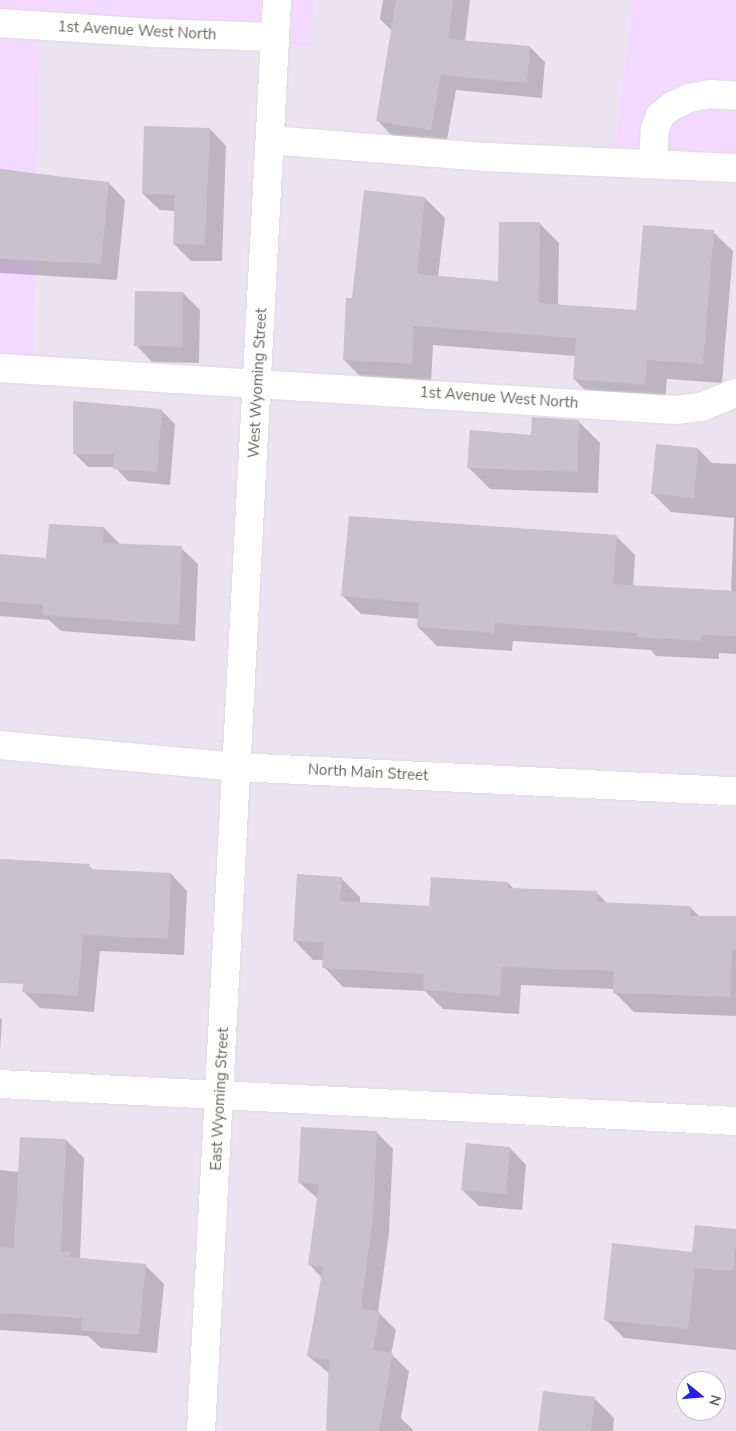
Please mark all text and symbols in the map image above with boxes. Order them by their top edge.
street label: 1st Avenue West North [57,18,217,44]
street label: West Wyoming Street [245,307,271,459]
street label: 1st Avenue West North [419,383,579,413]
street label: North Main Street [307,761,429,785]
street label: East Wyoming Street [207,1027,233,1171]
north arrow [676,1371,726,1421]
text: N [704,1392,725,1408]

